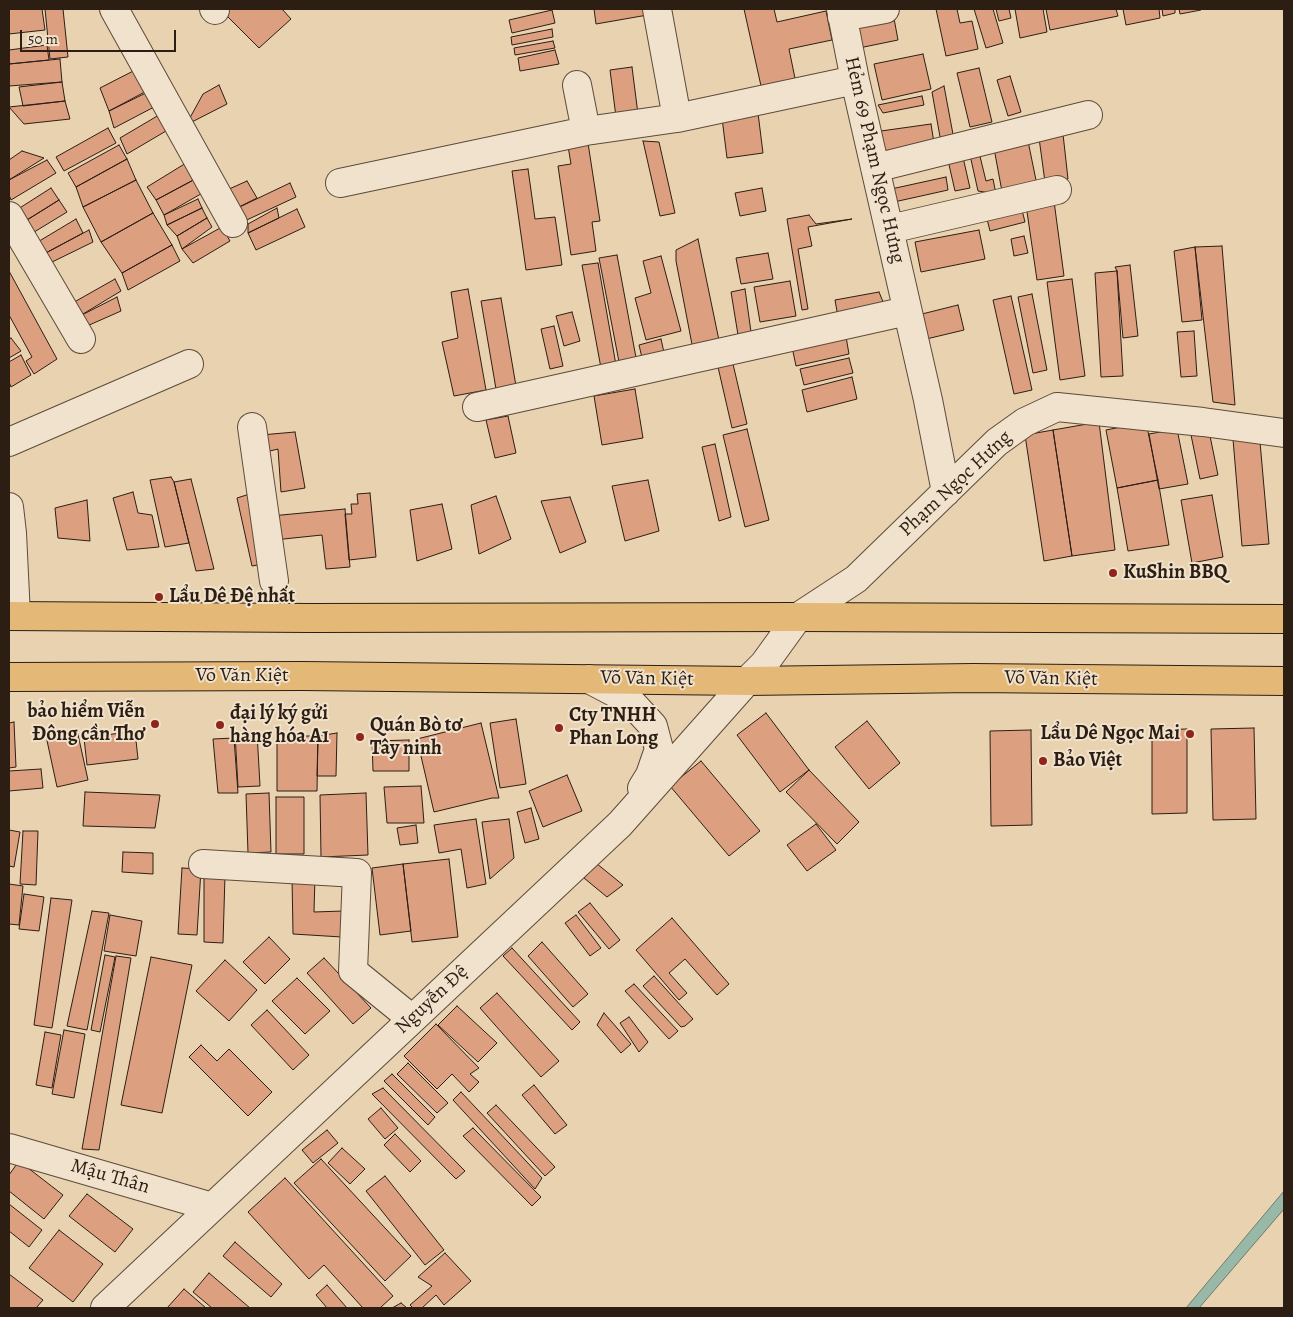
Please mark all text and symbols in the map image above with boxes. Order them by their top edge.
scale bar [22,20,179,52]
text: 50 m [28,29,58,49]
street label: Hẻm 69 Phạm Ngọc Hưng [839,54,909,266]
street label: Phạm Ngọc Hưng [895,426,1017,542]
place label: KuShin BBQ [1123,561,1227,585]
marker: KuShin BBQ [1107,567,1119,579]
place label: Lẩu Dê Đệ nhất [169,585,295,609]
marker: Lẩu Dê Đệ nhất [153,591,165,603]
street label: Võ Văn Kiệt [195,664,289,688]
street label: Võ Văn Kiệt [600,666,694,692]
street label: Võ Văn Kiệt [1004,666,1098,692]
place label: bảo hiểm Viễn Đông cần Thơ [27,700,145,747]
place label: đại lý ký gửi hàng hóa A1 [230,702,329,749]
place label: Cty TNHH Phan Long [569,704,658,751]
place label: Quán Bò tơ Tây ninh [370,714,462,761]
marker: bảo hiểm Viễn Đông cần Thơ [149,718,161,730]
marker: đại lý ký gửi hàng hóa A1 [214,719,226,731]
marker: Cty TNHH Phan Long [553,722,565,734]
place label: Lẩu Dê Ngọc Mai [1040,722,1180,746]
marker: Lẩu Dê Ngọc Mai [1184,728,1196,740]
marker: Quán Bò tơ Tây ninh [354,731,366,743]
place label: Bảo Việt [1053,749,1122,773]
marker: Bảo Việt [1037,755,1049,767]
street label: Nguyễn Đệ [391,960,473,1040]
street label: Mậu Thân [68,1154,152,1200]

